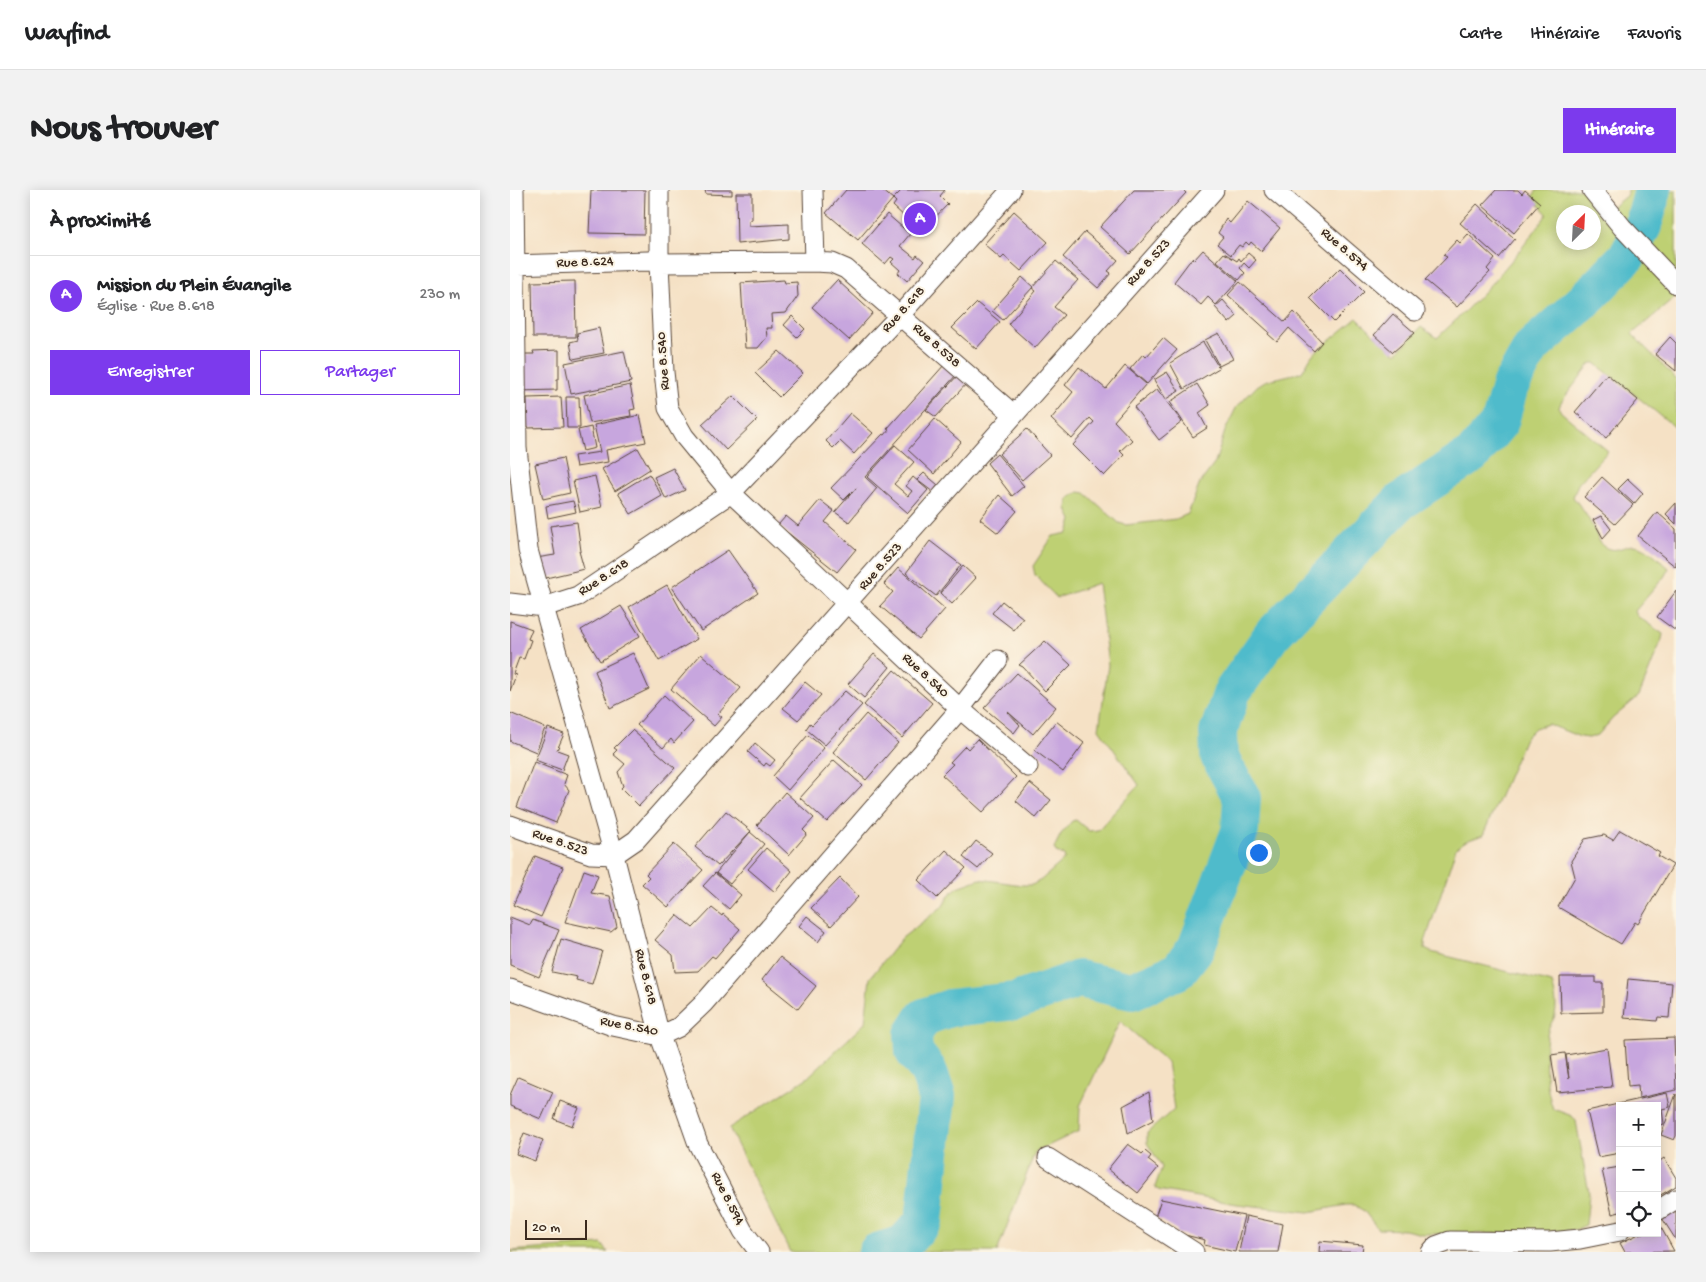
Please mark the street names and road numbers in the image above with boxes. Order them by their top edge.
street label: Rue 8.574 [1317,225,1372,276]
street label: Rue 8.523 [1123,236,1175,290]
street label: Rue 8.624 [556,253,614,272]
street label: Rue 8.618 [879,283,930,337]
street label: Rue 8.538 [908,320,964,372]
street label: Rue 8.540 [653,331,675,391]
street label: Rue 8.523 [856,540,906,594]
street label: Rue 8.618 [575,555,633,601]
street label: Rue 8.540 [898,650,952,702]
street label: Rue 8.523 [530,826,590,860]
street label: Rue 8.618 [630,947,660,1007]
street label: Rue 8.540 [599,1013,659,1041]
street label: Rue 8.594 [706,1170,748,1229]

